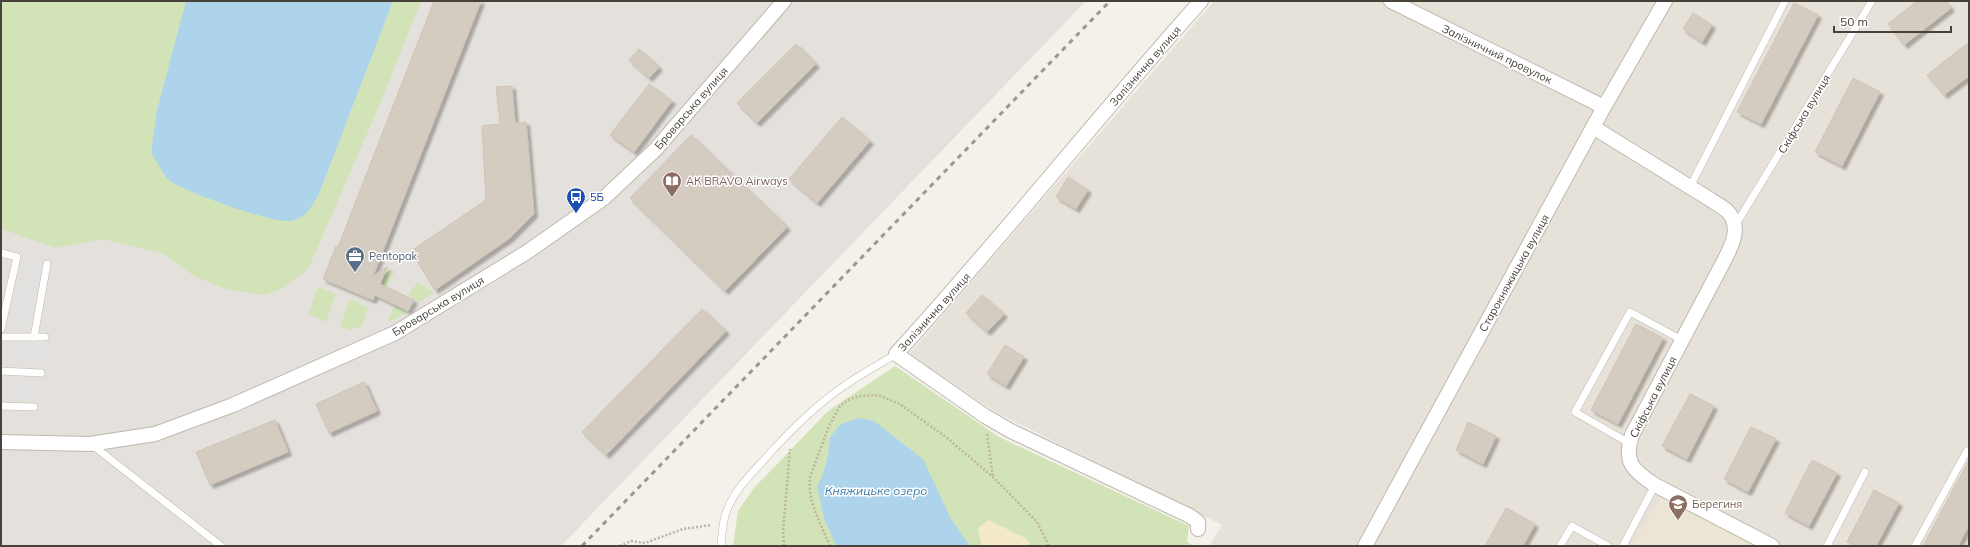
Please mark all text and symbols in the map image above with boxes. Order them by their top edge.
scale bar [1834,8,1951,34]
text: 50 m [1840,14,1868,29]
street label: Залізничний провулок [1440,21,1554,87]
street label: Залізнична вулиця [1106,23,1184,109]
street label: Броварська вулиця [651,64,731,152]
street label: Скіфська вулиця [1775,72,1833,156]
library icon: АК BRAVO Airways [661,170,683,198]
place label: АК BRAVO Airways [686,174,788,188]
bus stop icon: 5Б [565,186,587,214]
place label: 5Б [590,190,604,204]
street label: Старокняжицька вулиця [1476,212,1552,334]
office icon: Pentopak [344,245,366,273]
place label: Pentopak [369,249,418,263]
street label: Залізнична вулиця [895,270,973,354]
street label: Броварська вулиця [390,273,486,339]
street label: Скіфська вулиця [1626,354,1680,440]
water label: Княжицьке озеро [825,483,927,498]
school or university icon: Берегиня [1667,493,1689,521]
place label: Берегиня [1692,497,1742,511]

